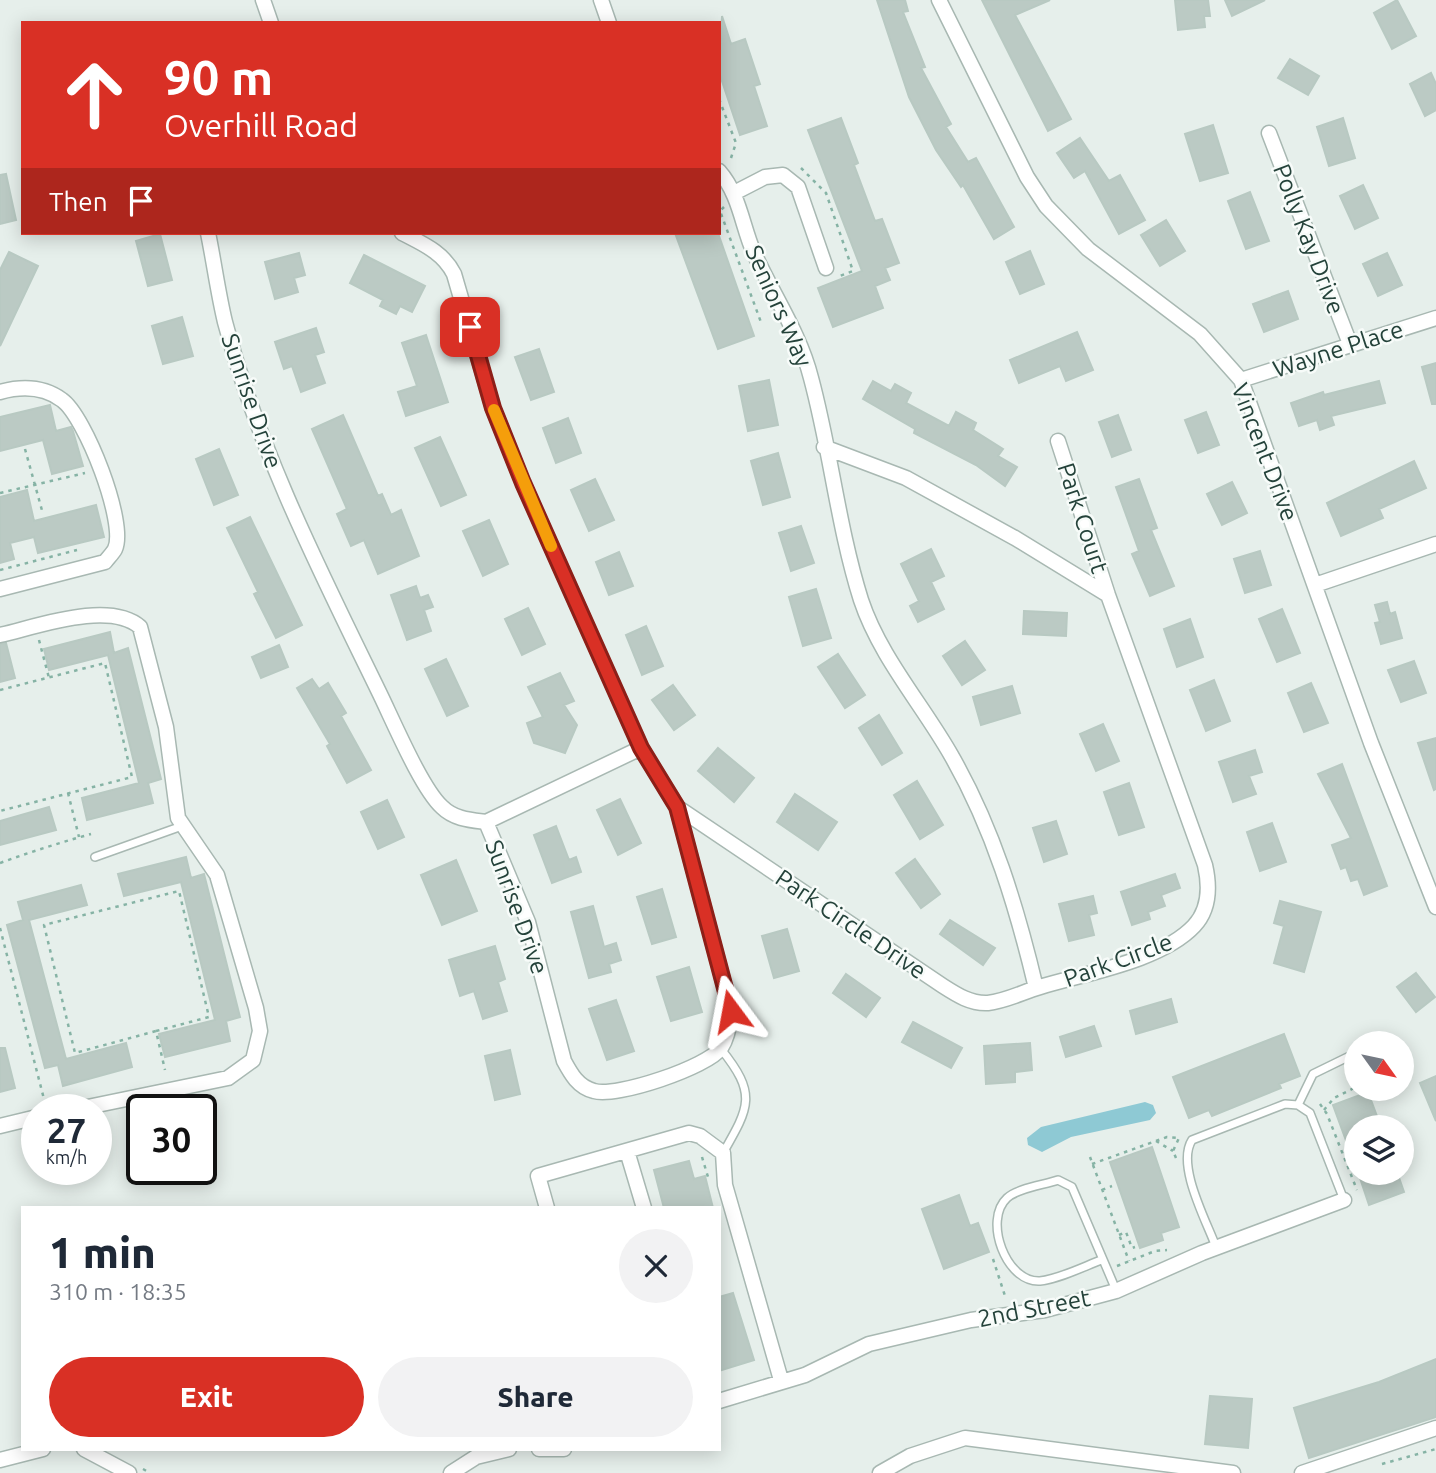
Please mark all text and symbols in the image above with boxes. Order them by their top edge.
icon: ahead [49,49,140,140]
text: 90 m [164,49,273,104]
text: Overhill Road [164,107,358,143]
street label: Polly Kay Drive [1268,160,1350,318]
icon: arrive [122,182,160,220]
text: Then [49,187,108,216]
street label: Seniors Way [740,241,818,371]
pin [440,297,500,357]
icon: arrive [451,308,489,346]
street label: Wayne Place [1269,315,1407,383]
street label: Sunrise Drive [216,330,288,472]
street label: Vincent Drive [1226,379,1304,525]
street label: Park Court [1053,460,1114,577]
street label: Sunrise Drive [480,836,554,978]
street label: Park Circle Drive [771,864,931,984]
street label: Park Circle [1060,928,1176,992]
position arrow [694,974,768,1048]
north arrow [1344,1031,1414,1101]
map controls [1344,1031,1414,1185]
speed limit sign: 30 [126,1094,217,1185]
text: 27 [47,1110,86,1150]
button: layers [1344,1115,1414,1185]
text: km/h [46,1147,87,1167]
text: 1 min [49,1229,156,1276]
button: close [619,1229,693,1303]
text: 310 m · 18:35 [49,1279,187,1304]
street label: 2nd Street [976,1284,1093,1332]
button: Exit [49,1357,364,1437]
button: Share [378,1357,693,1437]

